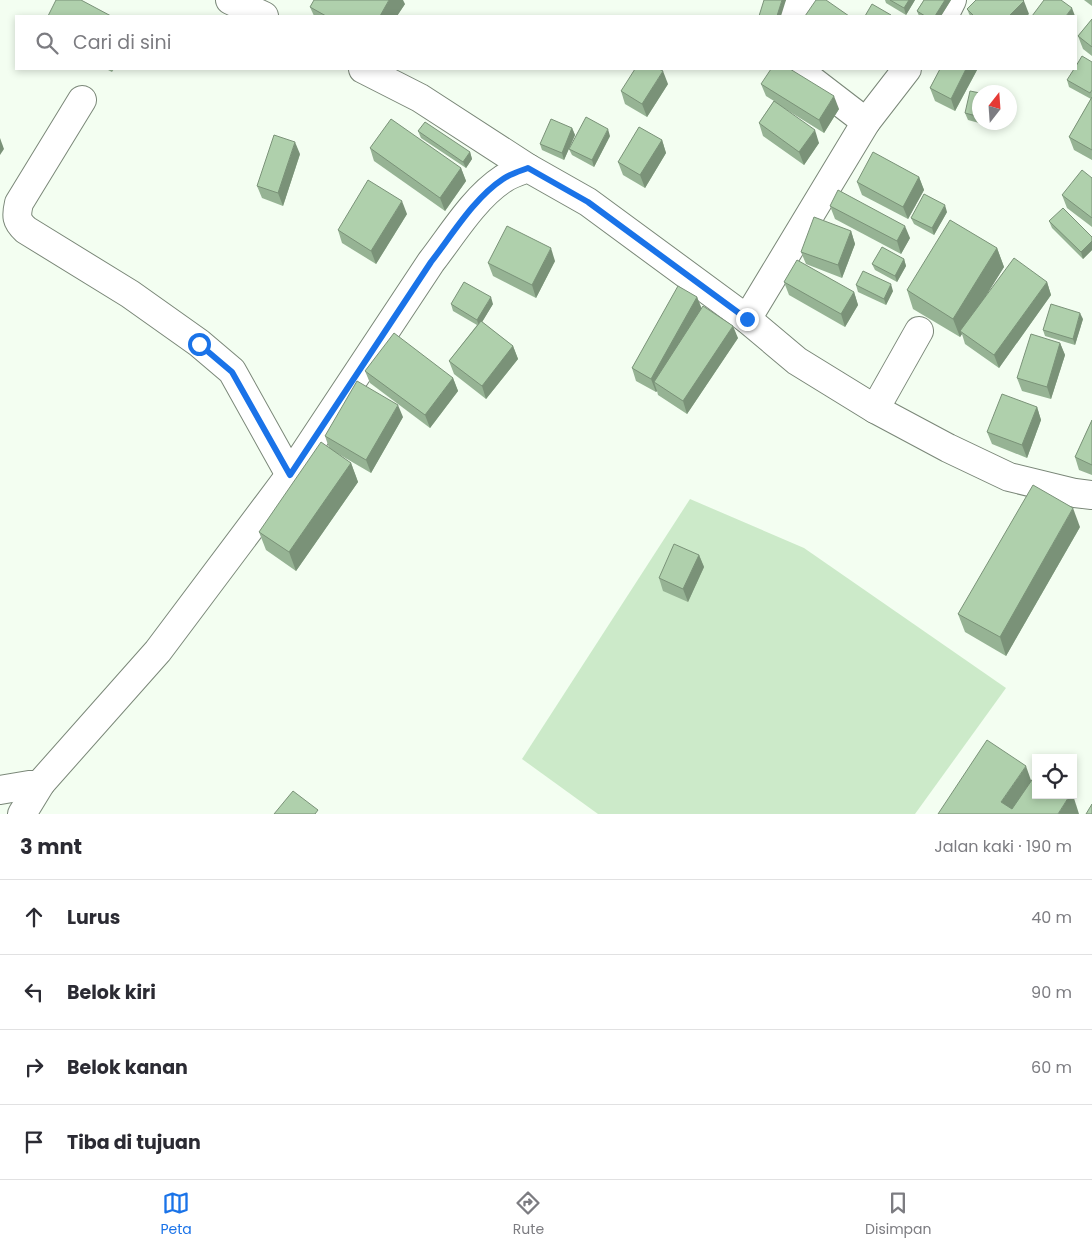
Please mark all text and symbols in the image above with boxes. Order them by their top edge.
search box [15,15,1077,70]
icon: search [33,29,61,57]
text: Cari di sini [73,29,171,56]
north arrow [972,85,1017,130]
route end [736,308,759,331]
route start [188,333,211,356]
map controls [1032,754,1077,799]
button: locate [1032,754,1077,799]
text: 3 mnt [20,832,82,861]
text: Jalan kaki · 190 m [934,835,1072,858]
icon: ahead [20,903,48,931]
text: Lurus [67,904,120,931]
text: 40 m [1031,906,1072,929]
icon: left [20,978,48,1006]
text: Belok kiri [67,979,156,1006]
text: 90 m [1031,981,1072,1004]
icon: right [20,1053,48,1081]
text: Belok kanan [67,1054,188,1081]
text: 60 m [1031,1056,1072,1079]
icon: arrive [20,1128,48,1156]
text: Tiba di tujuan [67,1129,201,1156]
tab: Peta [160,1189,192,1240]
tab: Rute [513,1189,544,1240]
tab: Disimpan [865,1189,931,1240]

